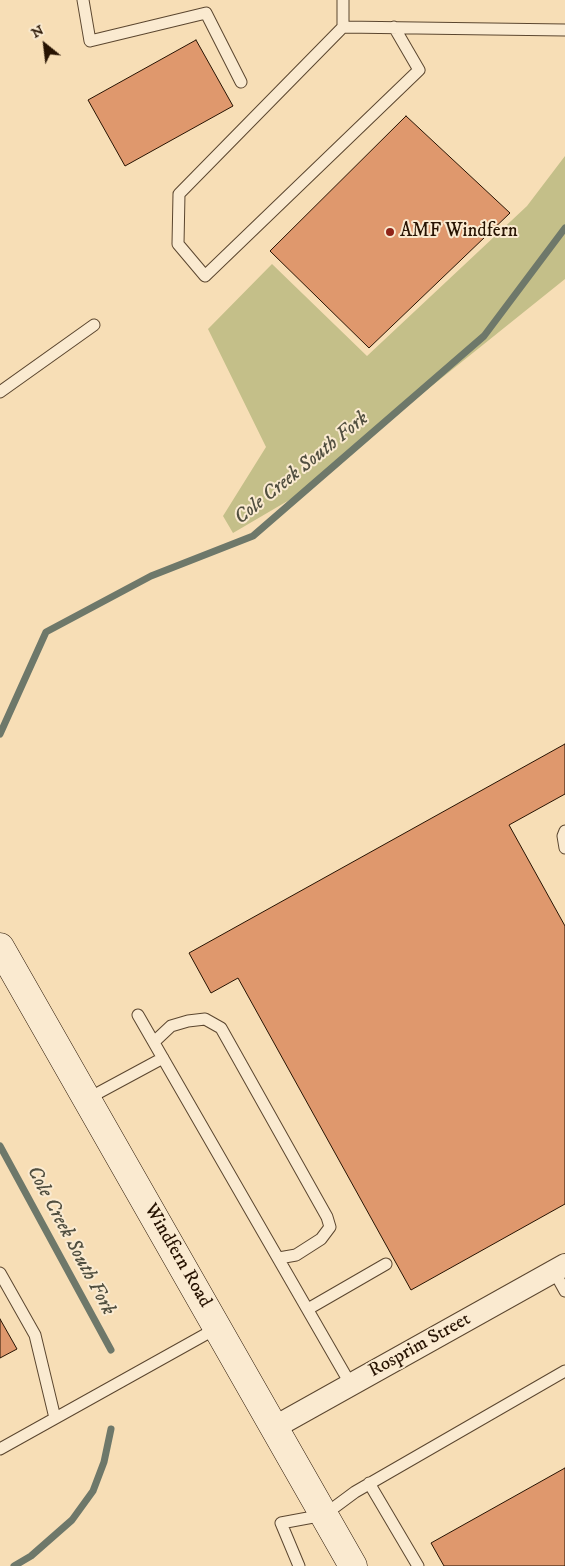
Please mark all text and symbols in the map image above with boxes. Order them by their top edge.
north arrow [20,20,70,70]
text: N [28,21,47,43]
place label: AMF Windfern [400,221,518,243]
marker: AMF Windfern [384,226,396,238]
water label: Cole Creek South Fork [230,408,374,530]
water label: Cole Creek South Fork [20,1162,120,1320]
street label: Windfern Road [138,1200,216,1312]
street label: Rosprim Street [365,1309,475,1383]

